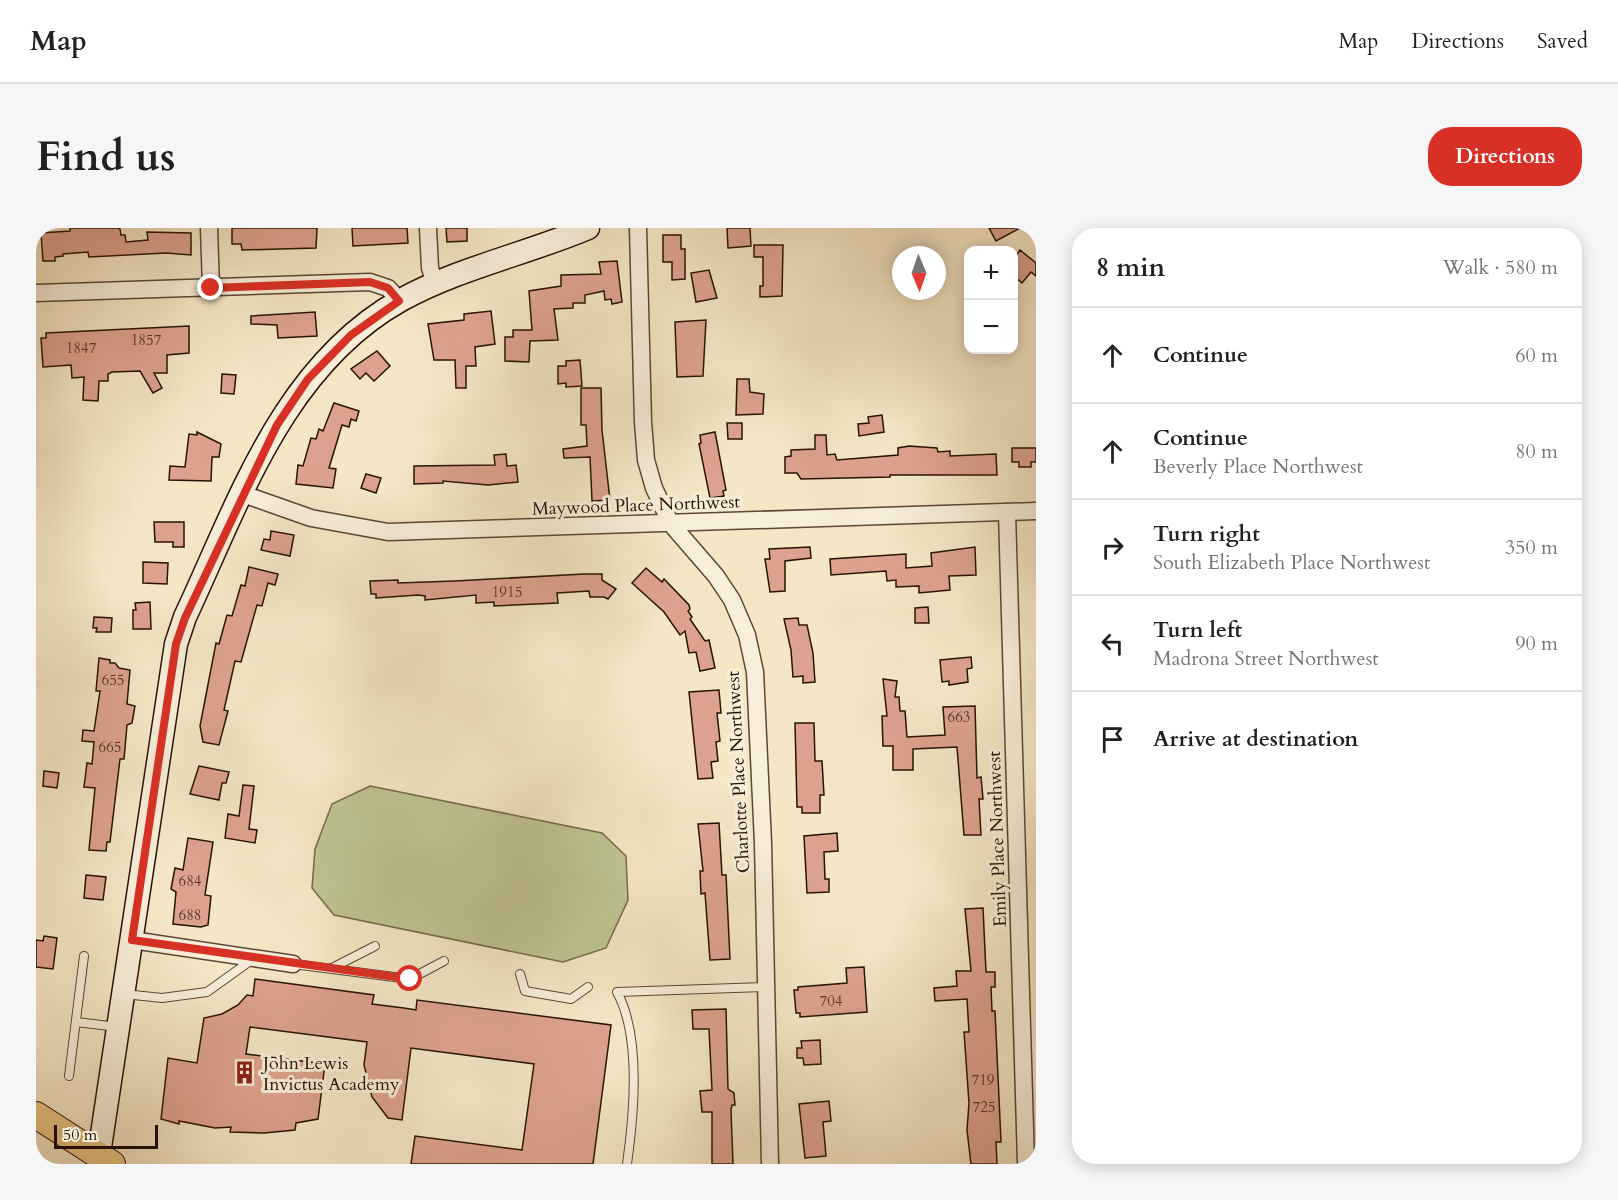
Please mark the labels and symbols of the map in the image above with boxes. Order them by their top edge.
north arrow [892,246,946,300]
route end [197,274,223,300]
house number: 1857 [131,330,162,350]
house number: 1847 [66,338,97,358]
street label: Maywood Place Northwest [531,489,741,522]
house number: 1915 [492,582,522,602]
house number: 655 [101,670,125,690]
street label: Charlotte Place Northwest [721,670,756,874]
house number: 663 [947,707,971,727]
house number: 665 [98,737,122,757]
street label: Emily Place Northwest [982,750,1013,927]
house number: 684 [178,871,202,891]
house number: 688 [178,905,202,925]
route start [396,965,422,991]
house number: 704 [819,991,843,1011]
place label: John Lewis Invictus Academy [260,1051,400,1097]
building icon: John Lewis Invictus Academy [232,1060,258,1086]
house number: 719 [971,1070,995,1090]
house number: 725 [972,1097,996,1117]
scale bar [54,1122,158,1150]

